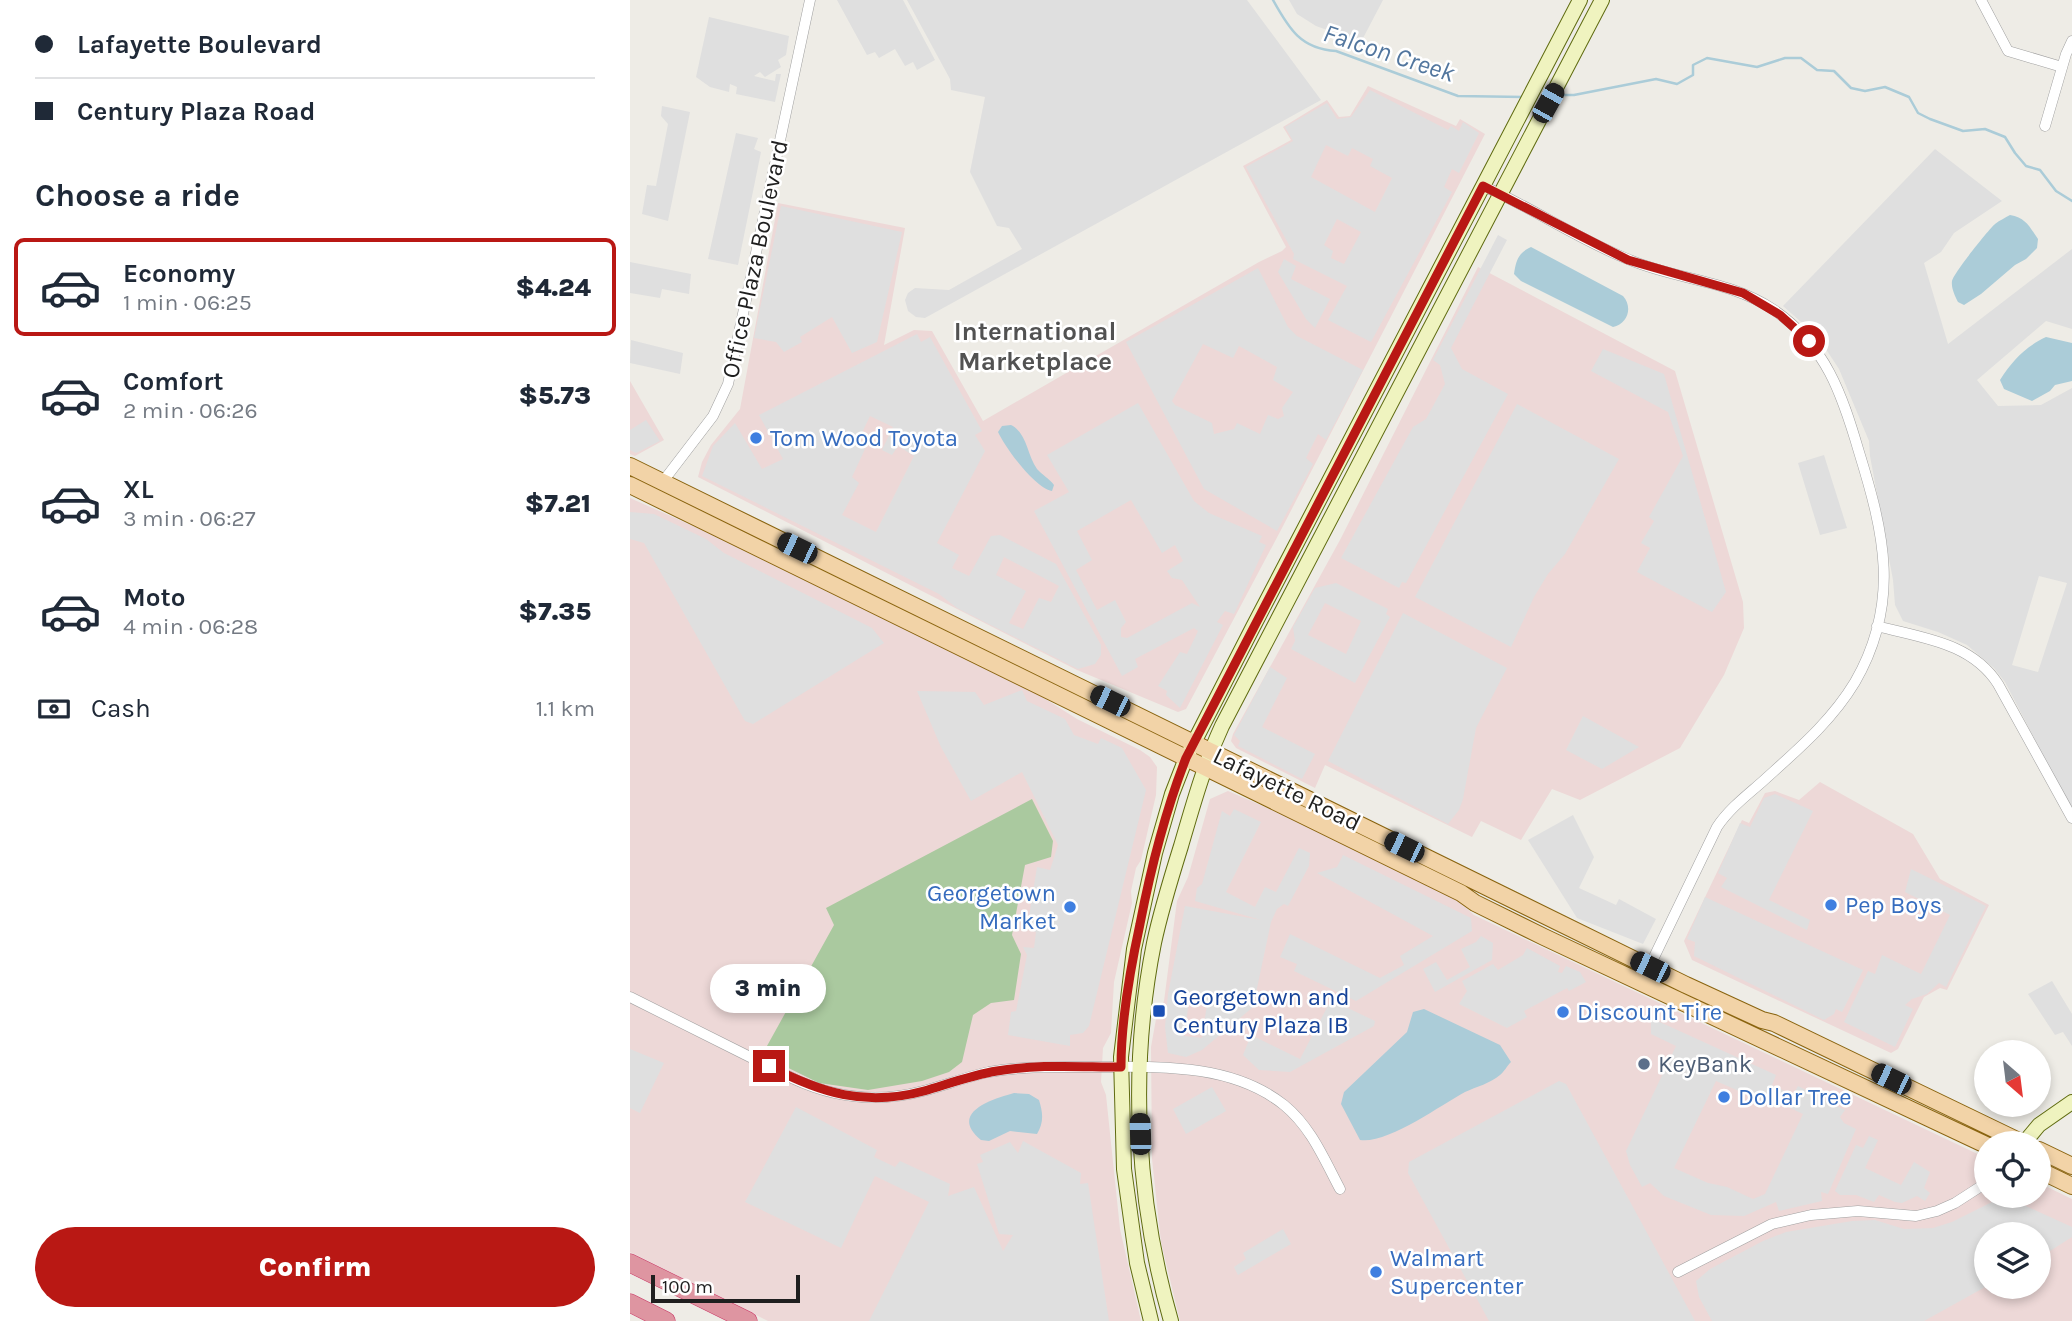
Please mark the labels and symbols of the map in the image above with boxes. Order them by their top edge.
water label: Falcon Creek [1319,17,1459,89]
car [1529,80,1568,126]
street label: Office Plaza Boulevard [716,137,794,381]
district label: International Marketplace [954,316,1116,377]
route start [1793,325,1825,357]
place label: Tom Wood Toyota [770,424,958,452]
marker: Tom Wood Toyota [748,430,764,446]
car [774,529,821,567]
car [1087,682,1134,720]
street label: Lafayette Road [1209,741,1365,837]
car [1381,828,1428,866]
place label: Georgetown Market [927,879,1056,935]
place label: Pep Boys [1845,891,1942,919]
marker: Pep Boys [1823,897,1839,913]
marker: Georgetown Market [1062,899,1078,915]
car [1627,948,1674,986]
callout: 3 min [711,964,827,1014]
place label: Georgetown and Century Plaza IB [1173,983,1350,1039]
place label: Discount Tire [1577,998,1722,1026]
marker: Georgetown and Century Plaza IB [1151,1003,1167,1019]
marker: Discount Tire [1555,1004,1571,1020]
north arrow [1974,1040,2051,1116]
route end [753,1050,785,1082]
place label: KeyBank [1658,1050,1752,1078]
marker: KeyBank [1636,1056,1652,1072]
car [1868,1060,1915,1098]
place label: Dollar Tree [1738,1083,1852,1111]
marker: Dollar Tree [1716,1089,1732,1105]
car [1129,1113,1152,1155]
place label: Walmart Supercenter [1390,1244,1524,1300]
marker: Walmart Supercenter [1368,1264,1384,1280]
scale bar [651,1272,800,1304]

